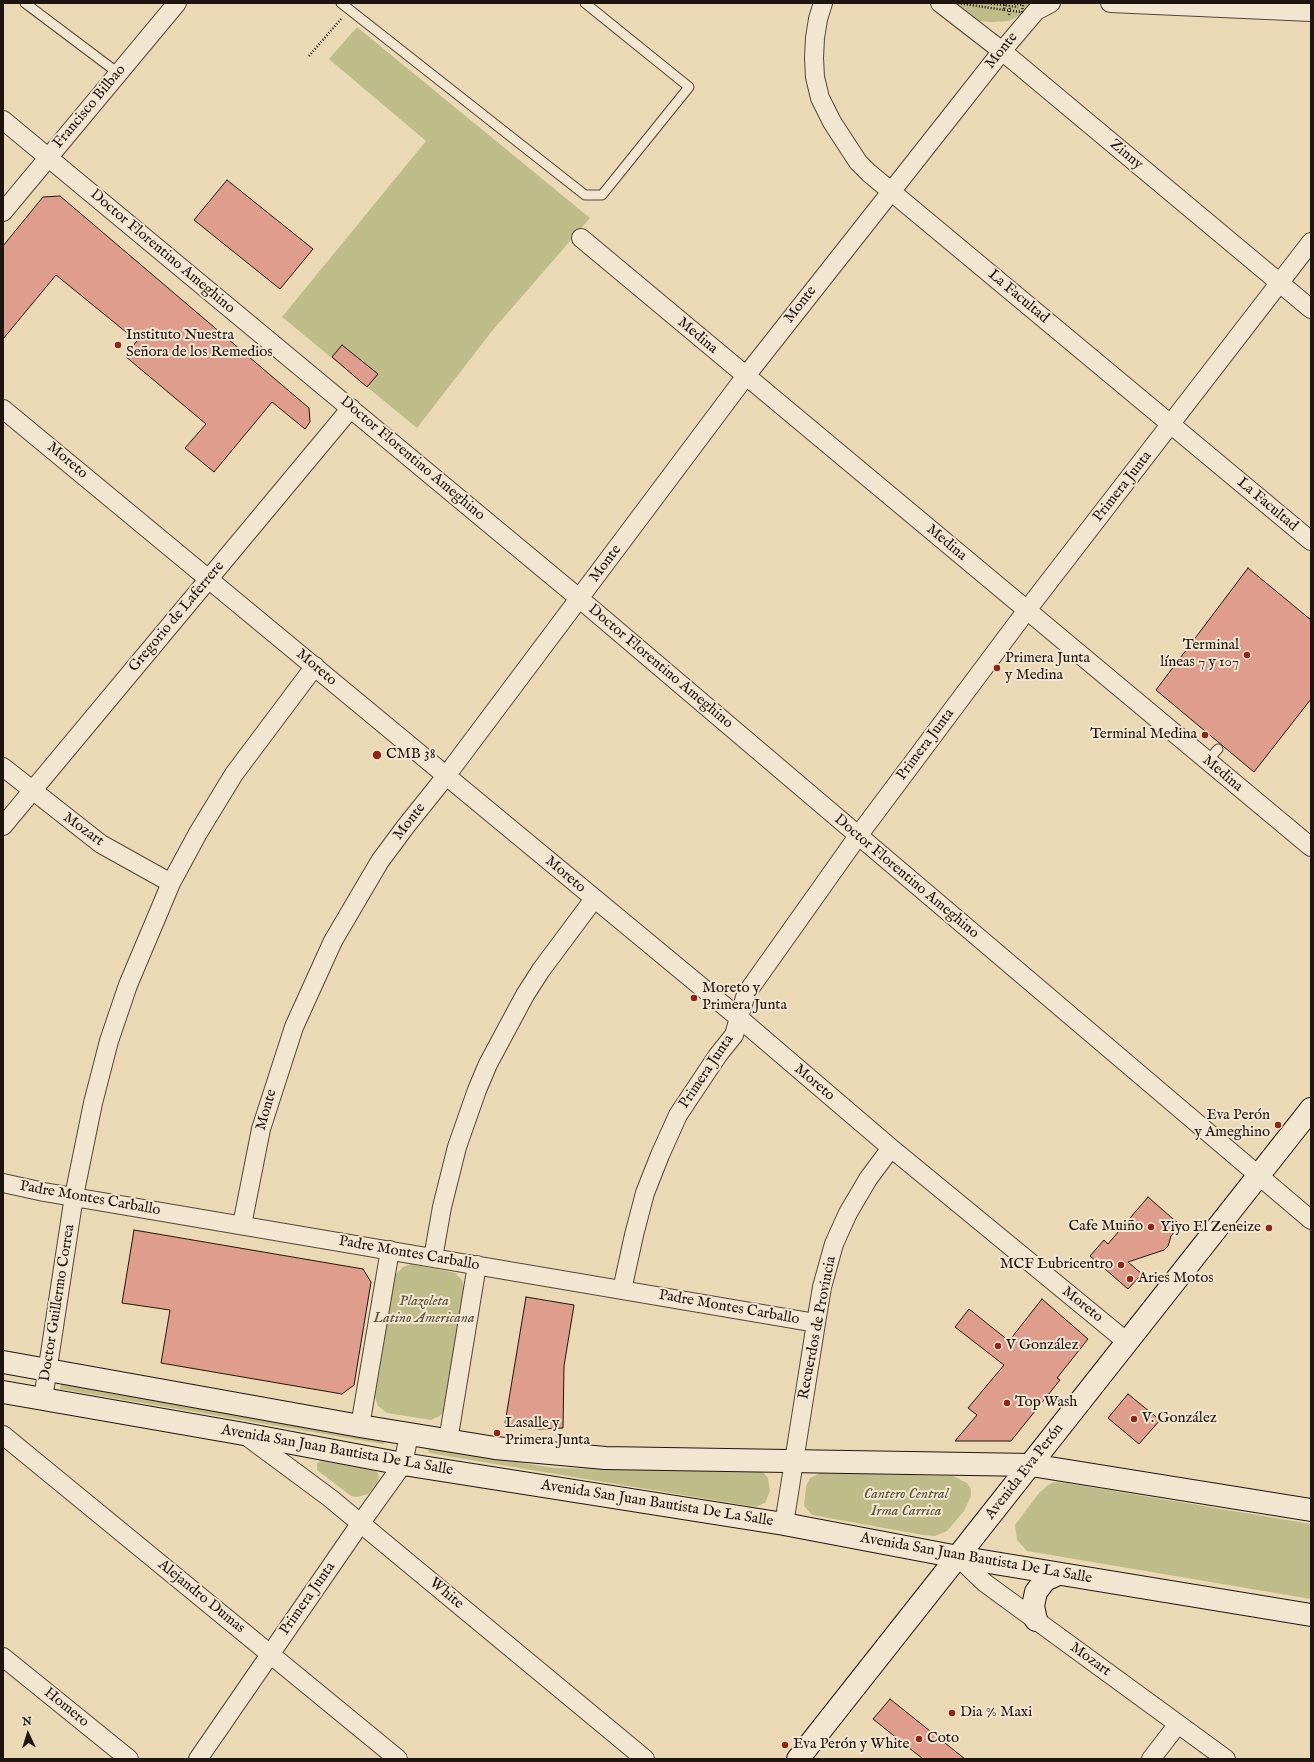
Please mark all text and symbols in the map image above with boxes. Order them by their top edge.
street label: Monte [982,29,1022,73]
street label: Francisco Bilbao [50,62,130,152]
street label: Zinny [1106,136,1146,174]
street label: Doctor Florentino Ameghino [86,186,238,318]
street label: La Facultad [984,266,1052,328]
street label: Monte [781,283,821,327]
street label: Medina [673,314,721,358]
place label: Instituto Nuestra Señora de los Remedios [126,327,273,362]
marker: Instituto Nuestra Señora de los Remedios [113,340,123,350]
street label: Doctor Florentino Ameghino [336,393,488,525]
street label: Moreto [43,439,91,483]
street label: Primera Junta [1090,448,1156,526]
street label: La Facultad [1233,474,1301,536]
street label: Medina [922,521,970,565]
street label: Monte [586,542,626,586]
street label: Gregorio de Laferrere [125,558,229,676]
street label: Doctor Florentino Ameghino [584,601,736,733]
place label: Terminal líneas 7 y 107 [1160,637,1239,672]
street label: Moreto [292,646,340,690]
place label: Primera Junta y Medina [1005,650,1090,685]
marker: Terminal líneas 7 y 107 [1242,650,1252,660]
marker: Primera Junta y Medina [992,663,1002,673]
street label: Primera Junta [893,706,959,784]
place label: Terminal Medina [1090,726,1197,744]
marker: Terminal Medina [1200,730,1210,740]
place label: CMB 38 [386,746,436,764]
marker: CMB 38 [371,749,383,761]
street label: Medina [1198,752,1246,796]
street label: Monte [390,800,430,844]
street label: Mozart [59,809,107,851]
street label: Doctor Florentino Ameghino [830,811,982,943]
street label: Moreto [541,853,589,897]
place label: Moreto y Primera Junta [702,980,787,1015]
marker: Moreto y Primera Junta [689,993,699,1003]
street label: Primera Junta [676,1032,738,1112]
street label: Moreto [790,1061,838,1105]
street label: Monte [253,1087,281,1133]
place label: Eva Perón y Ameghino [1195,1107,1270,1142]
marker: Eva Perón y Ameghino [1273,1120,1283,1130]
street label: Padre Montes Carballo [18,1178,162,1220]
place label: Cafe Muiño [1068,1218,1143,1236]
place label: Yiyo El Zeneize [1160,1219,1261,1237]
marker: Cafe Muiño [1146,1222,1156,1232]
street label: Doctor Guillermo Correa [37,1223,79,1383]
marker: Yiyo El Zeneize [1264,1223,1274,1233]
street label: Padre Montes Carballo [337,1233,481,1275]
street label: Recuerdos de Provincia [795,1255,841,1401]
place label: MCF Lubricentro [1000,1256,1113,1274]
marker: MCF Lubricentro [1116,1260,1126,1270]
place label: Aries Motos [1138,1270,1214,1288]
marker: Aries Motos [1125,1274,1135,1284]
street label: Moreto [1058,1283,1106,1327]
street label: Padre Montes Carballo [657,1287,801,1329]
park label: Plazoleta Latino Americana [373,1293,475,1328]
place label: V González [1006,1337,1078,1355]
marker: V González [993,1341,1003,1351]
place label: Top Wash [1015,1394,1077,1412]
marker: Top Wash [1002,1398,1012,1408]
place label: V. González [1142,1410,1217,1428]
marker: V. González [1129,1414,1139,1424]
place label: Lasalle y Primera Junta [505,1415,590,1450]
street label: Avenida Eva Perón [982,1421,1068,1523]
street label: Avenida San Juan Bautista De La Salle [220,1422,454,1480]
marker: Lasalle y Primera Junta [492,1428,502,1438]
street label: Avenida San Juan Bautista De La Salle [540,1477,774,1531]
park label: Cantero Central Irma Carrica [864,1486,948,1521]
street label: Avenida San Juan Bautista De La Salle [859,1530,1093,1588]
street label: Alejandro Dumas [154,1556,248,1638]
street label: Primera Junta [276,1559,340,1639]
street label: White [425,1575,467,1613]
street label: Mozart [1066,1639,1114,1681]
street label: Homero [40,1684,92,1732]
place label: Dia % Maxi [960,1704,1032,1722]
marker: Dia % Maxi [947,1708,957,1718]
north arrow [8,1714,48,1754]
text: N [22,1715,32,1729]
place label: Coto [927,1730,959,1748]
marker: Coto [914,1734,924,1744]
place label: Eva Perón y White [793,1736,909,1754]
marker: Eva Perón y White [780,1740,790,1750]

